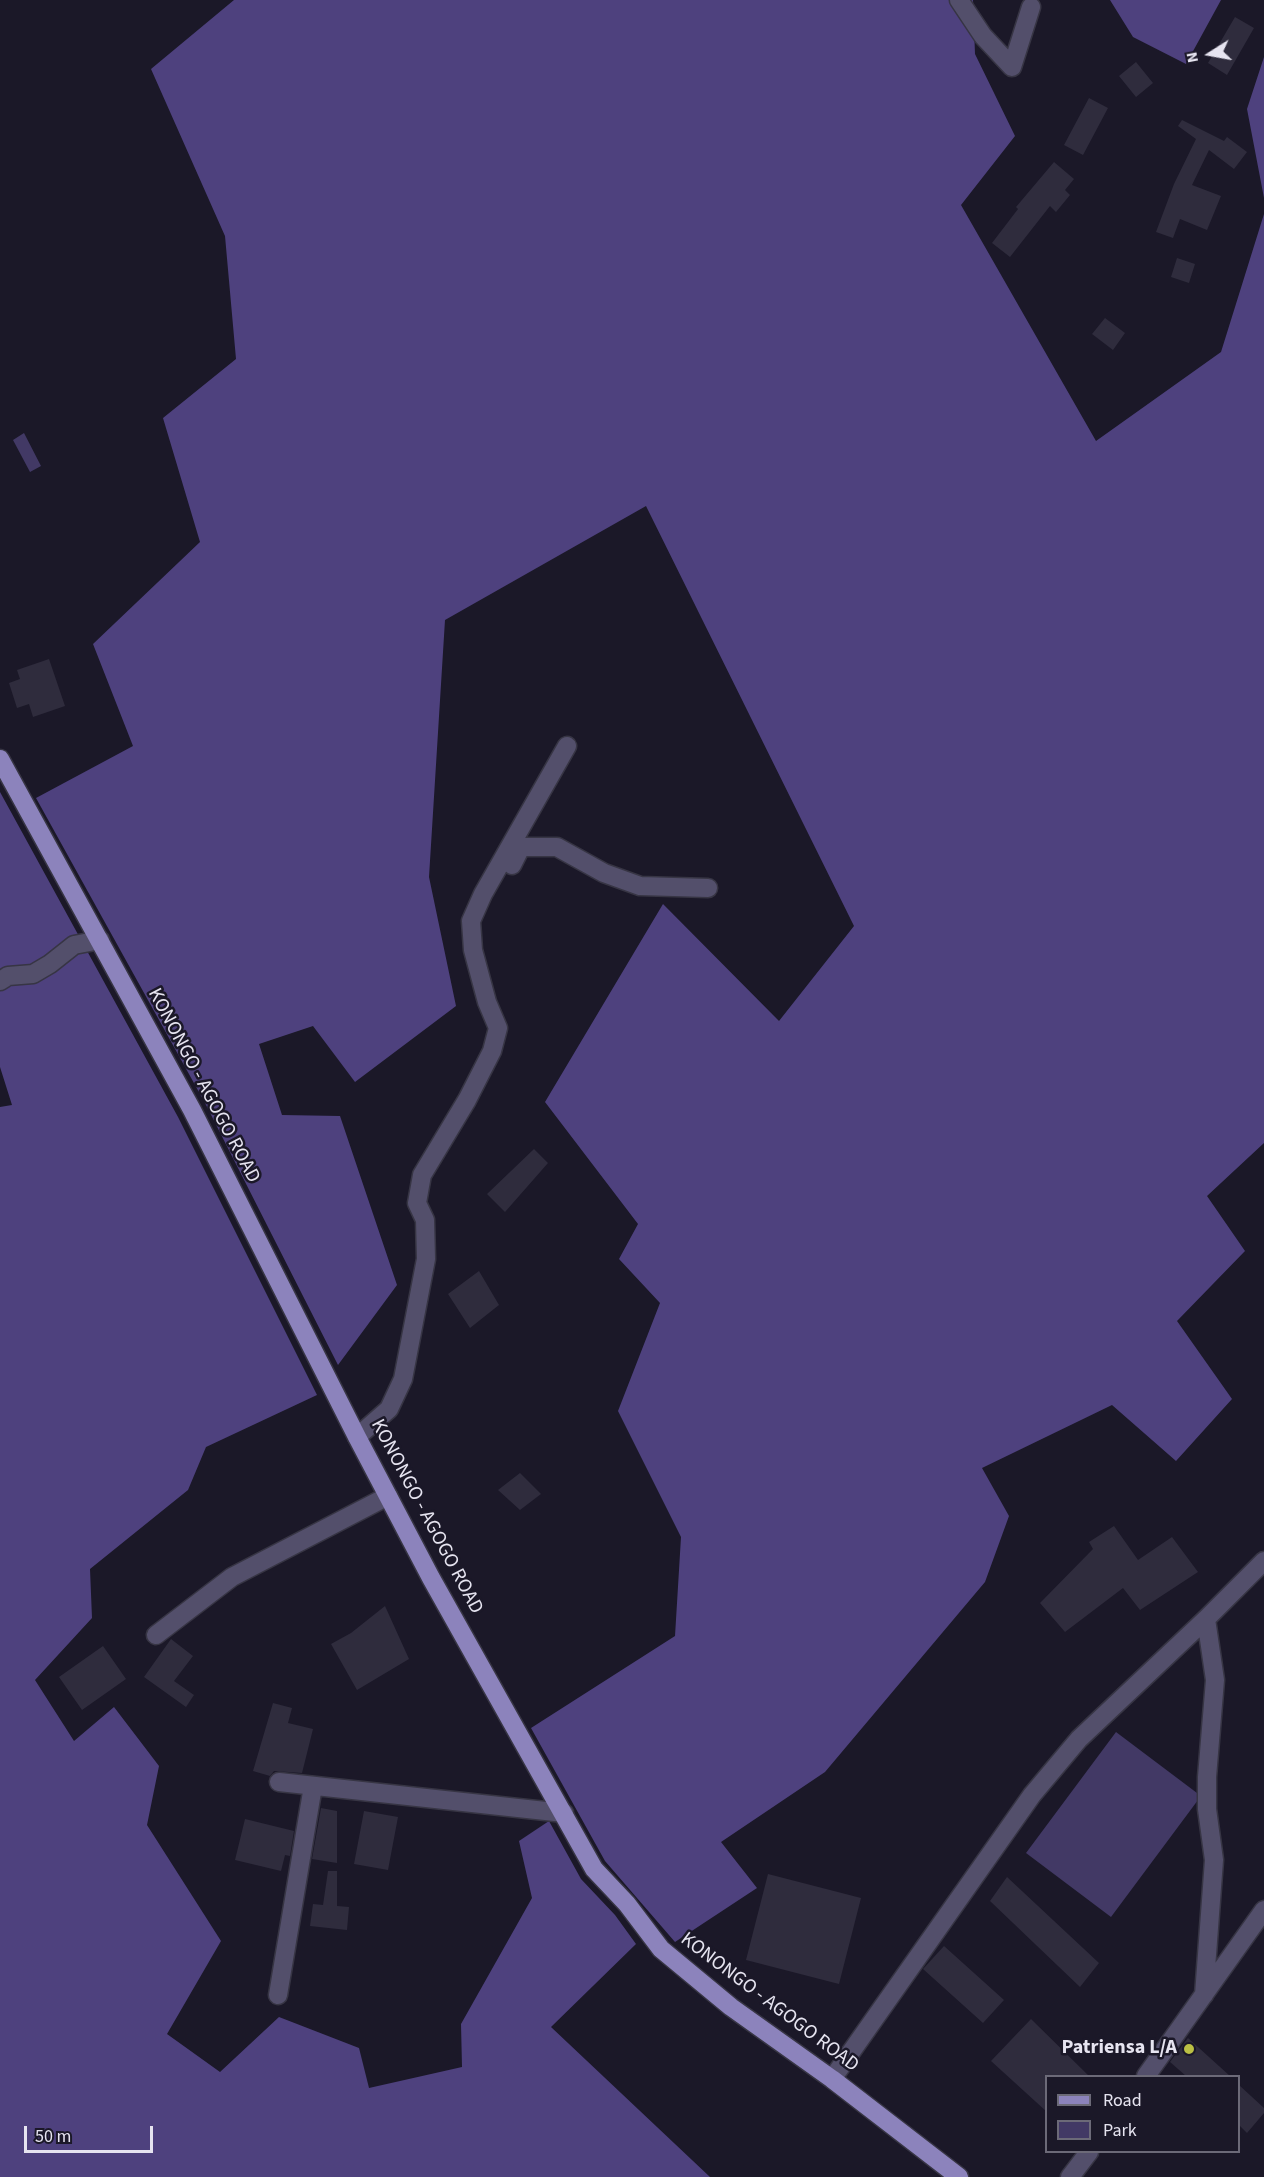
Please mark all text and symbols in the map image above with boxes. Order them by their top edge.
north arrow [1180,24,1240,84]
text: N [1181,50,1204,65]
street label: KONONGO - AGOGO ROAD [141,985,265,1187]
street label: KONONGO - AGOGO ROAD [364,1416,488,1618]
street label: KONONGO - AGOGO ROAD [675,1928,863,2078]
place label: Patriensa L/A [1061,2037,1177,2061]
marker: Patriensa L/A [1182,2042,1196,2056]
legend [1045,2075,1240,2153]
text: Road [1103,2088,1142,2113]
scale bar [27,2114,156,2152]
text: Park [1103,2118,1137,2143]
text: 50 m [35,2124,71,2149]

